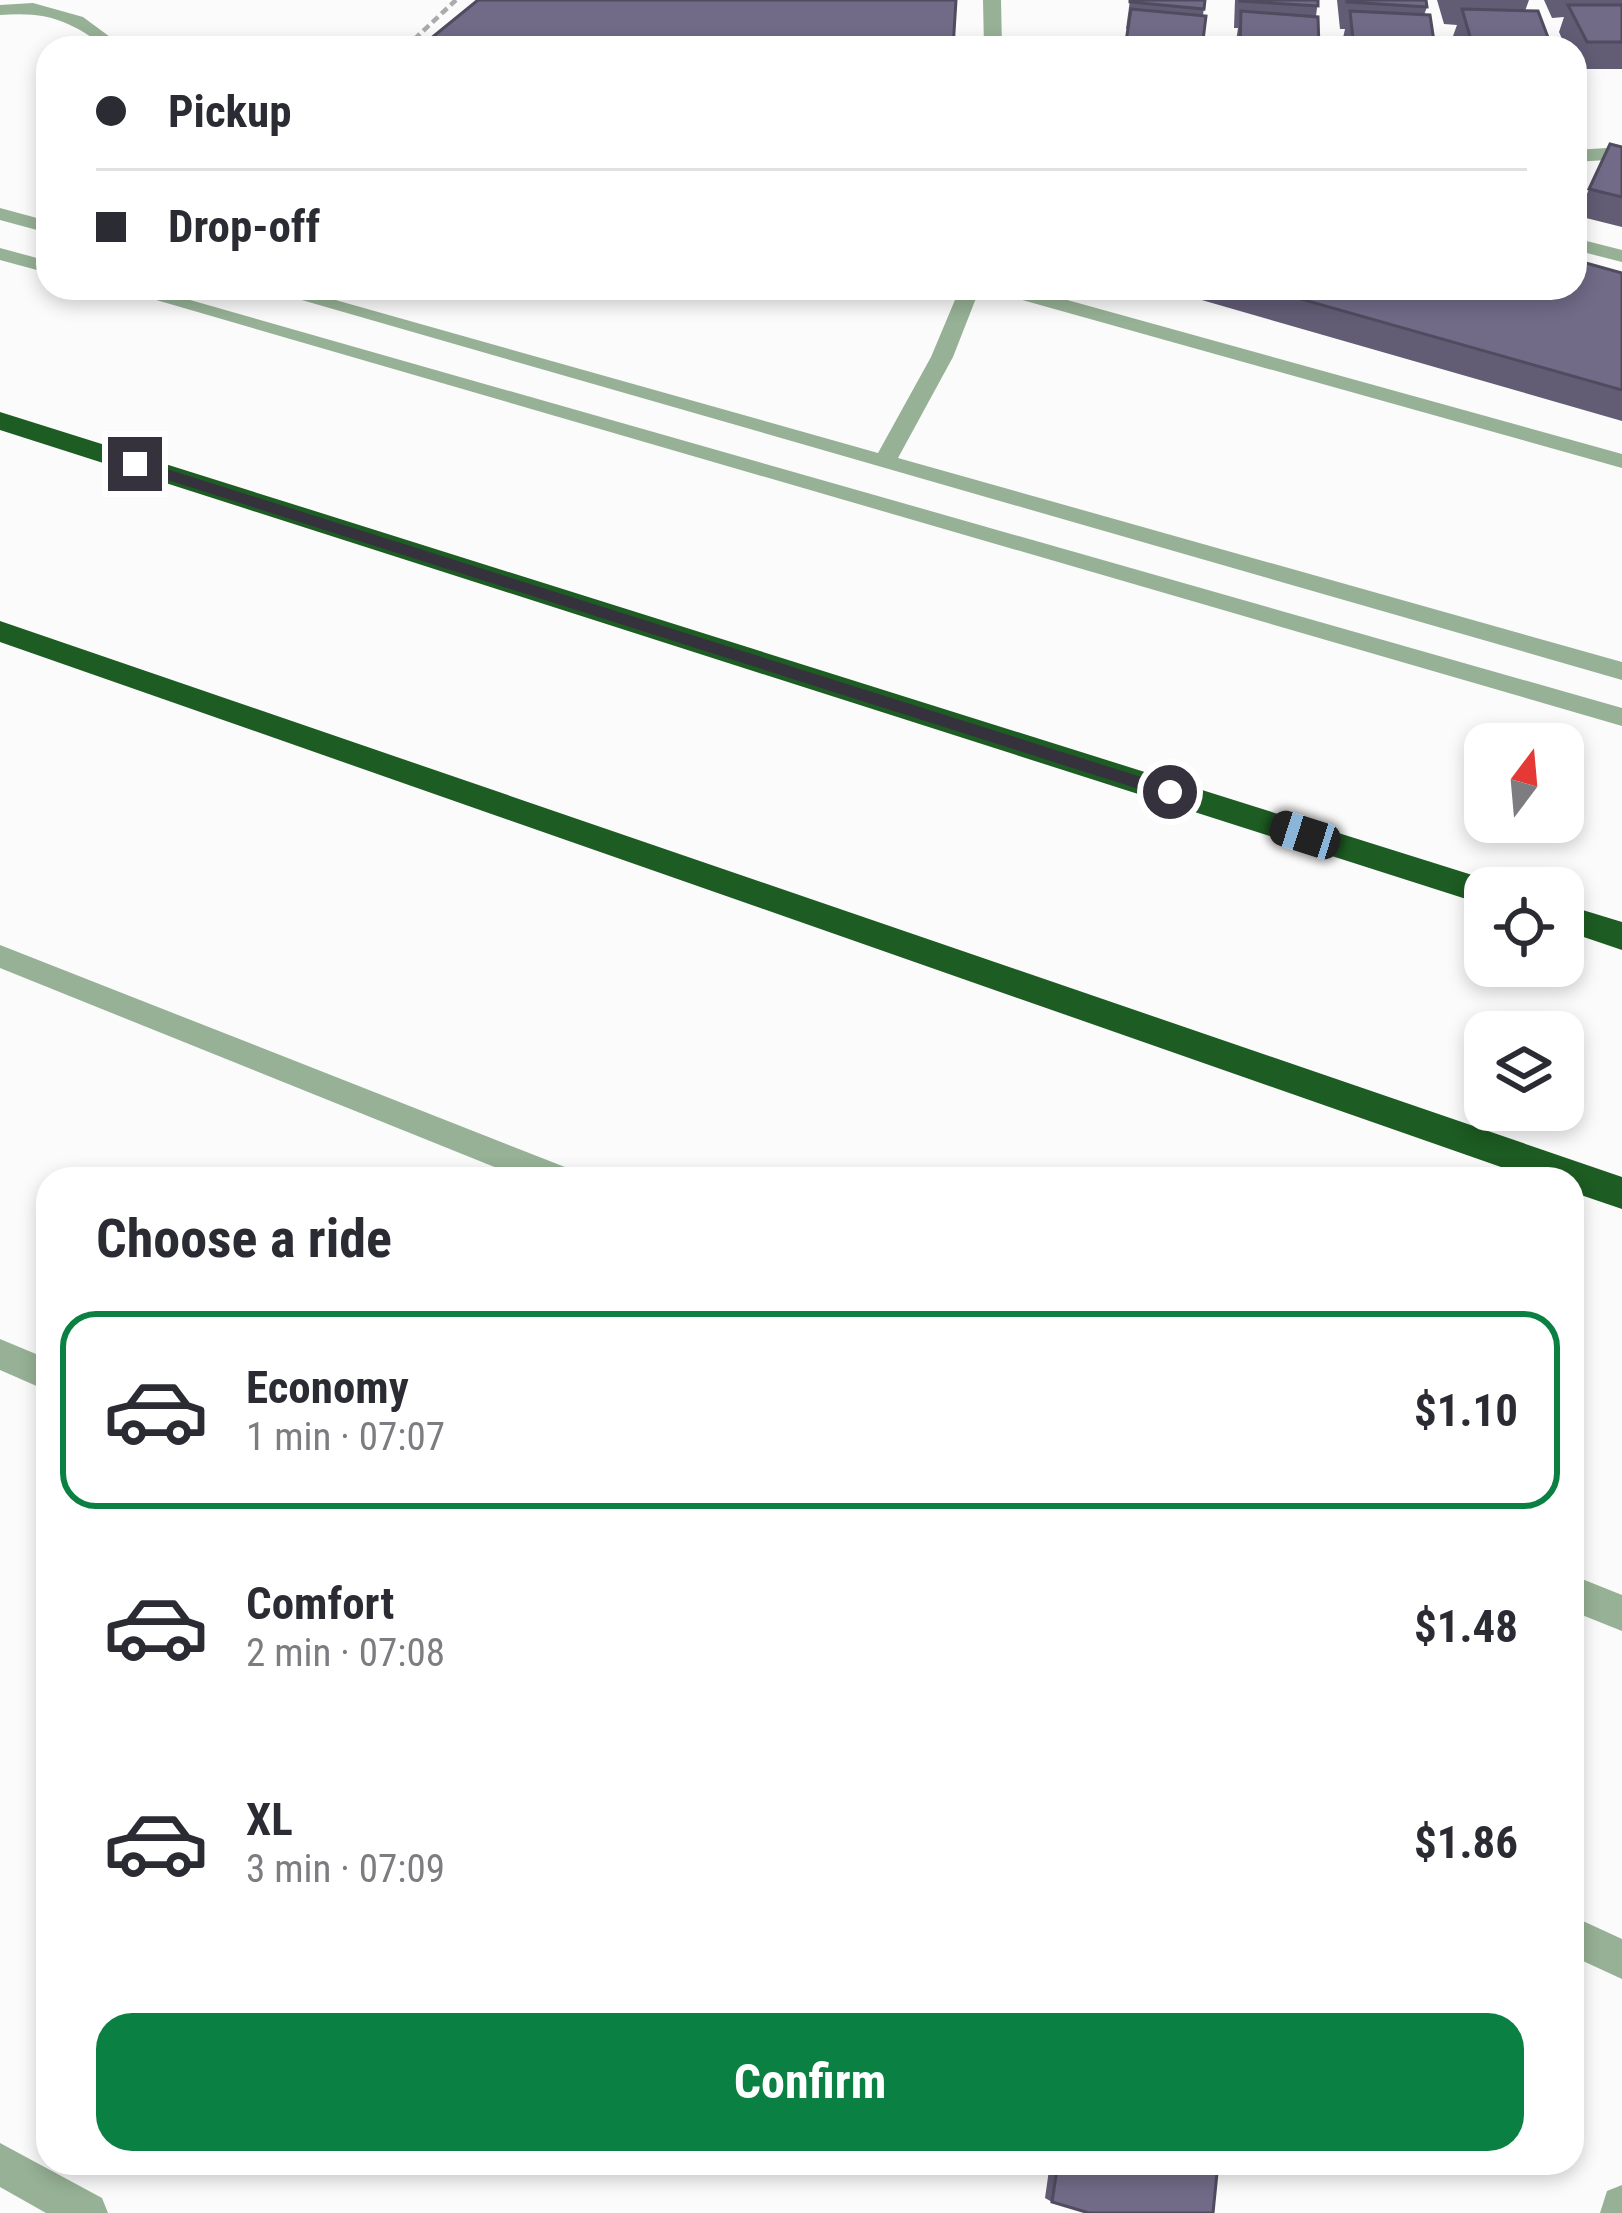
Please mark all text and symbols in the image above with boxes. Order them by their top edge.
text: Pickup [168,85,292,138]
text: Drop-off [168,200,320,253]
route end [108,437,162,491]
north arrow [1464,723,1584,843]
map controls [1464,723,1584,1131]
route start [1143,765,1197,819]
car [1265,807,1345,863]
button: locate [1464,867,1584,987]
button: layers [1464,1011,1584,1131]
text: Choose a ride [96,1207,392,1270]
icon: car [102,1356,210,1464]
text: Economy [246,1361,409,1414]
text: $1.10 [1414,1384,1518,1437]
text: 1 min · 07:07 [246,1414,445,1460]
icon: car [102,1572,210,1680]
text: Comfort [246,1577,394,1630]
text: $1.48 [1414,1600,1518,1653]
text: 2 min · 07:08 [246,1630,445,1676]
icon: car [102,1788,210,1896]
text: XL [246,1793,293,1846]
text: $1.86 [1414,1816,1518,1869]
text: 3 min · 07:09 [246,1846,445,1892]
button: Confirm [96,2013,1524,2151]

